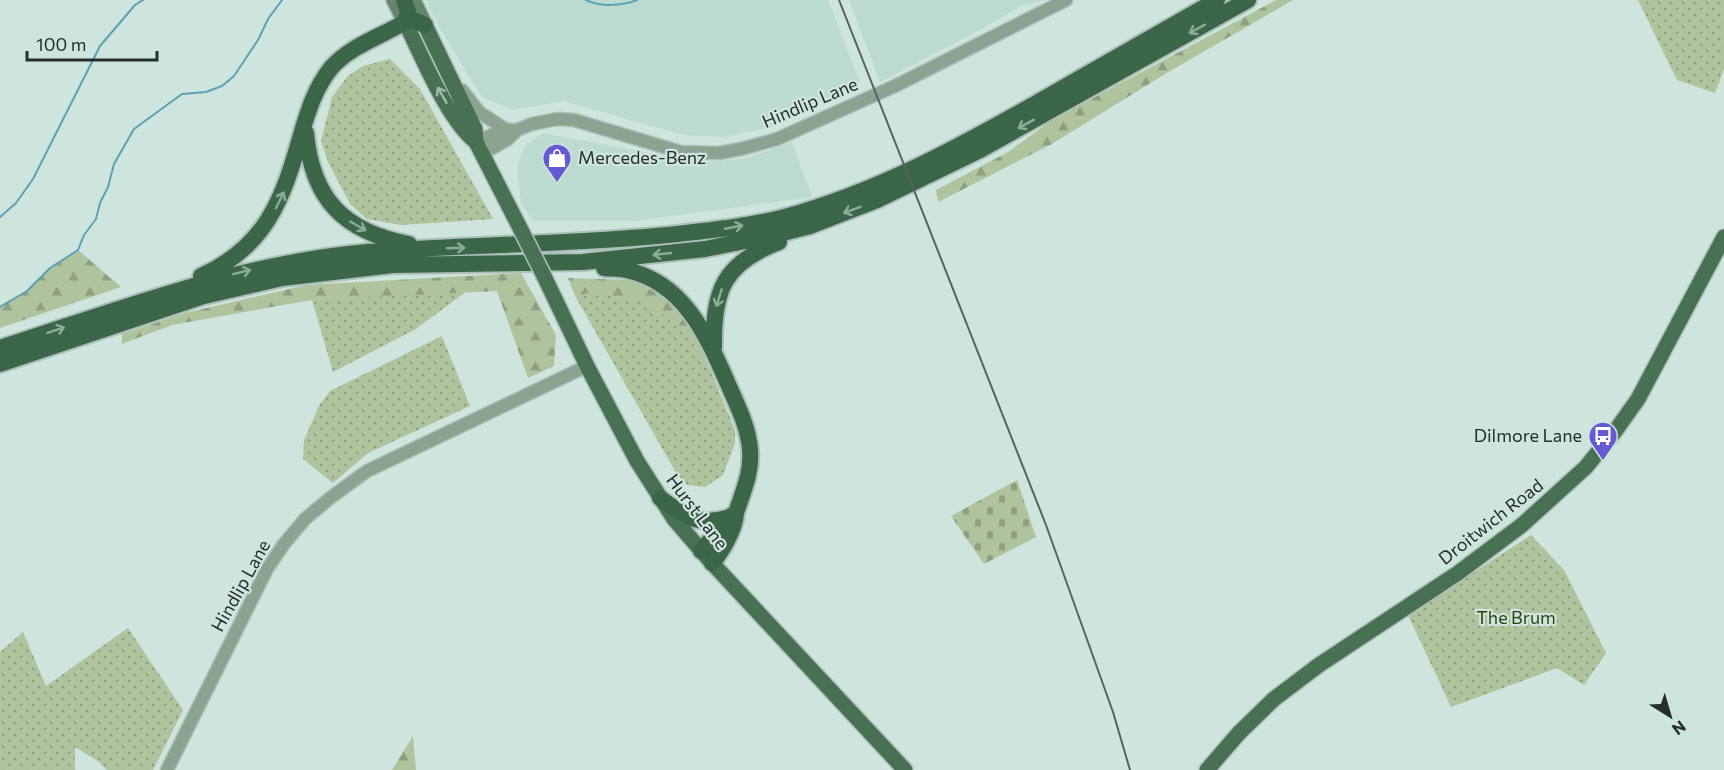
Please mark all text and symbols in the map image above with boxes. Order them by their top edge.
one-way arrow [1188,23,1205,35]
scale bar [27,24,158,62]
text: 100 m [36,33,86,55]
street label: Hindlip Lane [759,72,861,132]
one-way arrow [436,87,448,104]
one-way arrow [1018,119,1036,130]
shop icon: Mercedes-Benz [541,142,573,184]
place label: Mercedes-Benz [578,146,706,168]
one-way arrow [274,192,286,210]
one-way arrow [843,205,862,216]
one-way arrow [349,220,366,232]
one-way arrow [724,221,743,232]
one-way arrow [446,242,466,253]
one-way arrow [653,248,673,259]
one-way arrow [232,266,251,278]
one-way arrow [713,288,724,307]
one-way arrow [46,324,65,335]
bus stop icon: Dilmore Lane [1587,420,1619,462]
place label: Dilmore Lane [1474,424,1582,446]
street label: Hurst Lane [662,469,733,554]
street label: Droitwich Road [1434,474,1547,569]
street label: Hindlip Lane [206,536,274,635]
park label: The Brum [1476,606,1556,628]
north arrow [1640,686,1700,746]
text: N [1669,717,1690,740]

